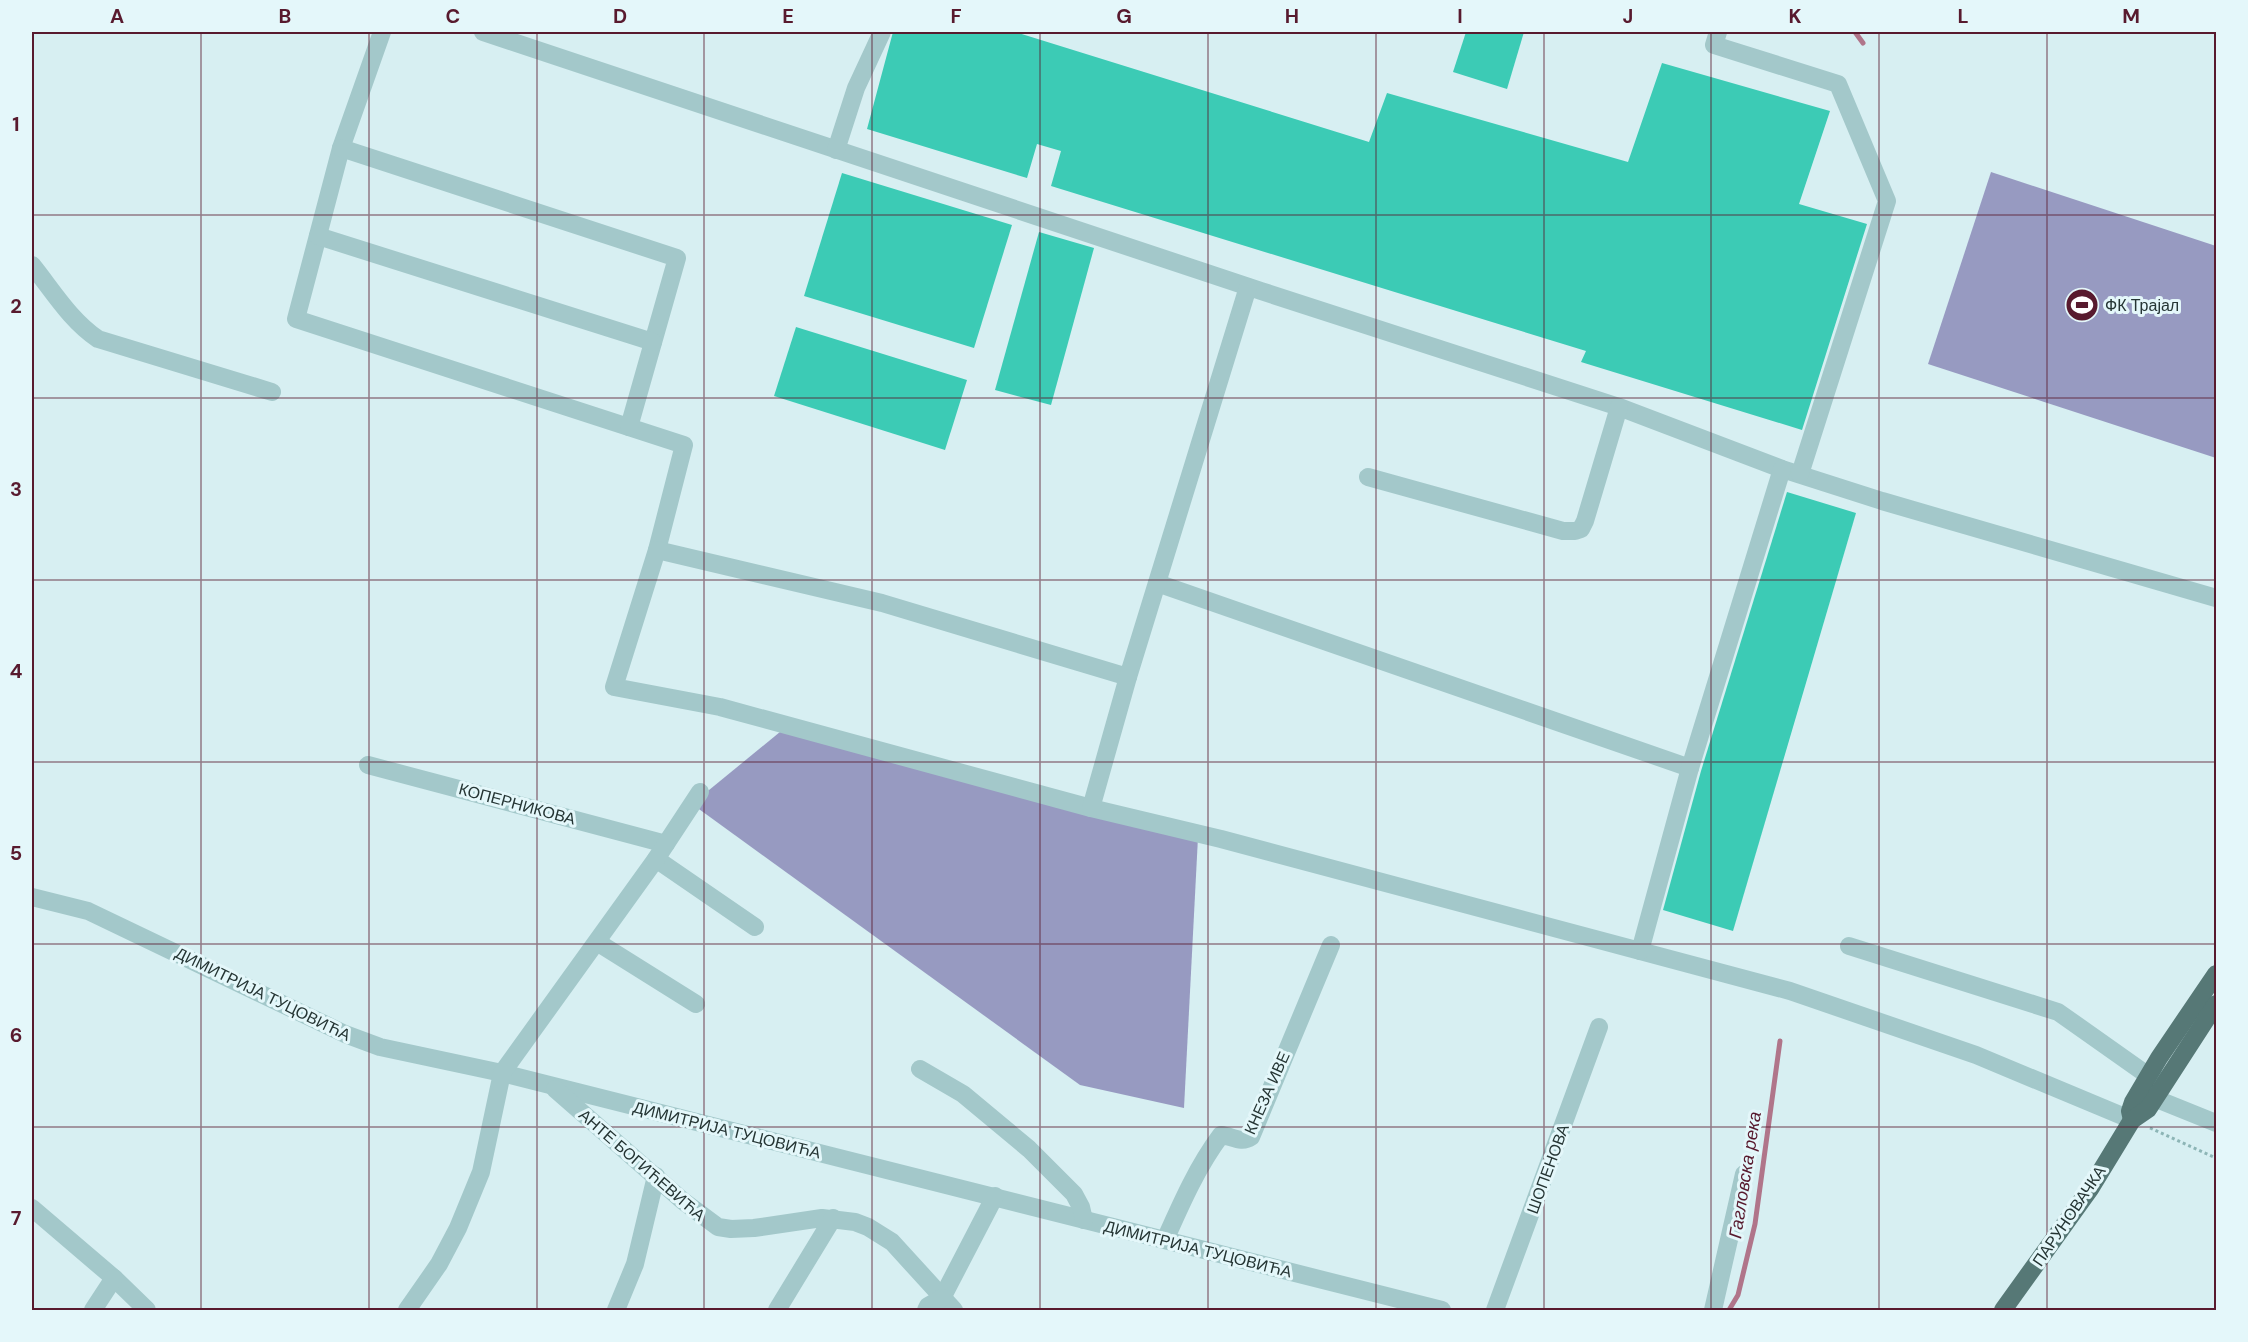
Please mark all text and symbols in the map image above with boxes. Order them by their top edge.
text: A [110,3,124,29]
text: B [279,3,291,29]
text: C [446,3,460,29]
text: D [613,3,627,29]
text: E [782,3,794,29]
text: F [950,3,962,29]
text: G [1116,3,1132,29]
text: H [1285,3,1299,29]
text: I [1457,3,1463,29]
text: J [1623,3,1633,29]
text: K [1788,3,1802,29]
text: L [1957,3,1969,29]
text: M [2122,3,2140,29]
text: 1 [12,111,20,137]
sports icon: ФК Трајал [2064,287,2100,323]
text: 2 [10,293,22,319]
place label: ФК Трајал [2105,295,2179,316]
text: 3 [10,476,22,502]
text: 4 [10,658,23,684]
street label: КОПЕРНИКОВА [456,778,578,830]
text: 5 [10,840,22,866]
street label: ДИМИТРИЈА ТУЦОВИЋА [172,942,354,1046]
text: 6 [10,1022,22,1048]
street label: КНЕЗА ИВЕ [1239,1048,1295,1138]
street label: ДИМИТРИЈА ТУЦОВИЋА [631,1097,823,1164]
street label: АНТЕ БОГИЋЕВИЋА [574,1104,710,1226]
water label: Гагловска река [1723,1110,1767,1240]
street label: ШОПЕНОВА [1522,1121,1574,1217]
street label: ПАРУНОВАЧКА [2028,1161,2111,1270]
text: 7 [11,1205,22,1231]
street label: ДИМИТРИЈА ТУЦОВИЋА [1102,1216,1294,1283]

